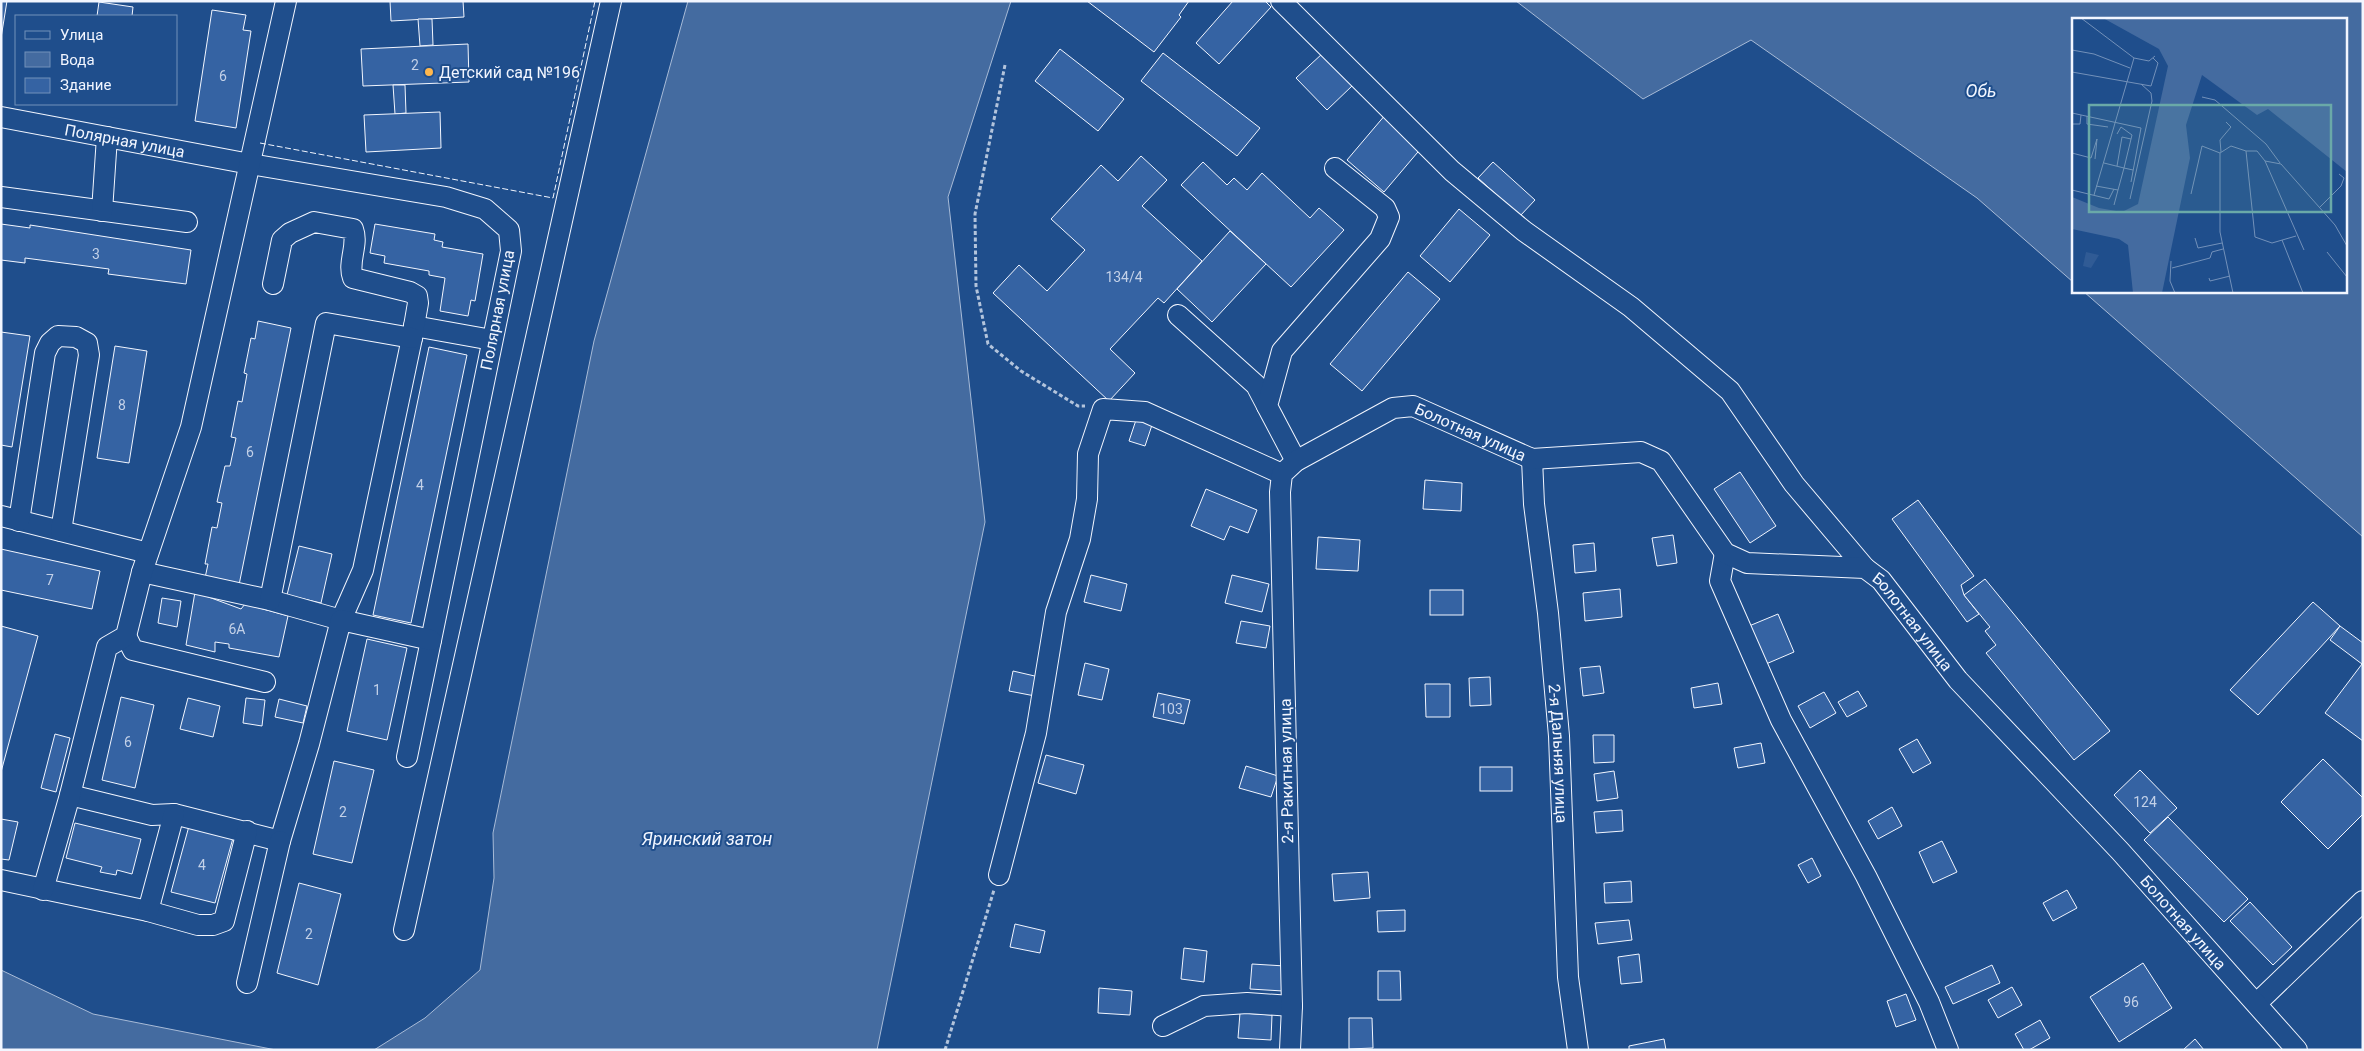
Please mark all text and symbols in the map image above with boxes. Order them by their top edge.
legend [15,15,178,105]
inset map [2072,18,2346,292]
text: Улица [60,26,103,44]
text: Вода [60,51,95,69]
house number: 2 [411,57,419,73]
place label: Детский сад №196 [439,63,580,82]
marker: Детский сад №196 [423,66,435,78]
house number: 6 [219,68,227,84]
text: Здание [60,76,111,94]
water label: Обь [1965,80,1997,101]
street label: Полярная улица [63,120,186,162]
house number: 3 [92,246,100,262]
street label: Полярная улица [477,248,518,372]
house number: 134/4 [1105,269,1143,285]
house number: 8 [118,397,126,413]
street label: Болотная улица [1412,399,1529,465]
house number: 6 [246,444,254,460]
house number: 4 [416,477,424,493]
street label: Болотная улица [1869,568,1956,675]
house number: 7 [46,572,54,588]
house number: 6А [228,621,246,637]
house number: 1 [373,682,381,698]
street label: 2-я Дальняя улица [1544,683,1571,824]
street label: 2-я Ракитная улица [1276,698,1297,844]
house number: 103 [1159,701,1183,717]
house number: 6 [124,734,132,750]
house number: 124 [2133,794,2157,810]
house number: 2 [339,804,347,820]
water label: Яринский затон [641,828,772,849]
house number: 4 [198,857,206,873]
street label: Болотная улица [2136,872,2230,974]
house number: 2 [305,926,313,942]
house number: 96 [2123,994,2139,1010]

